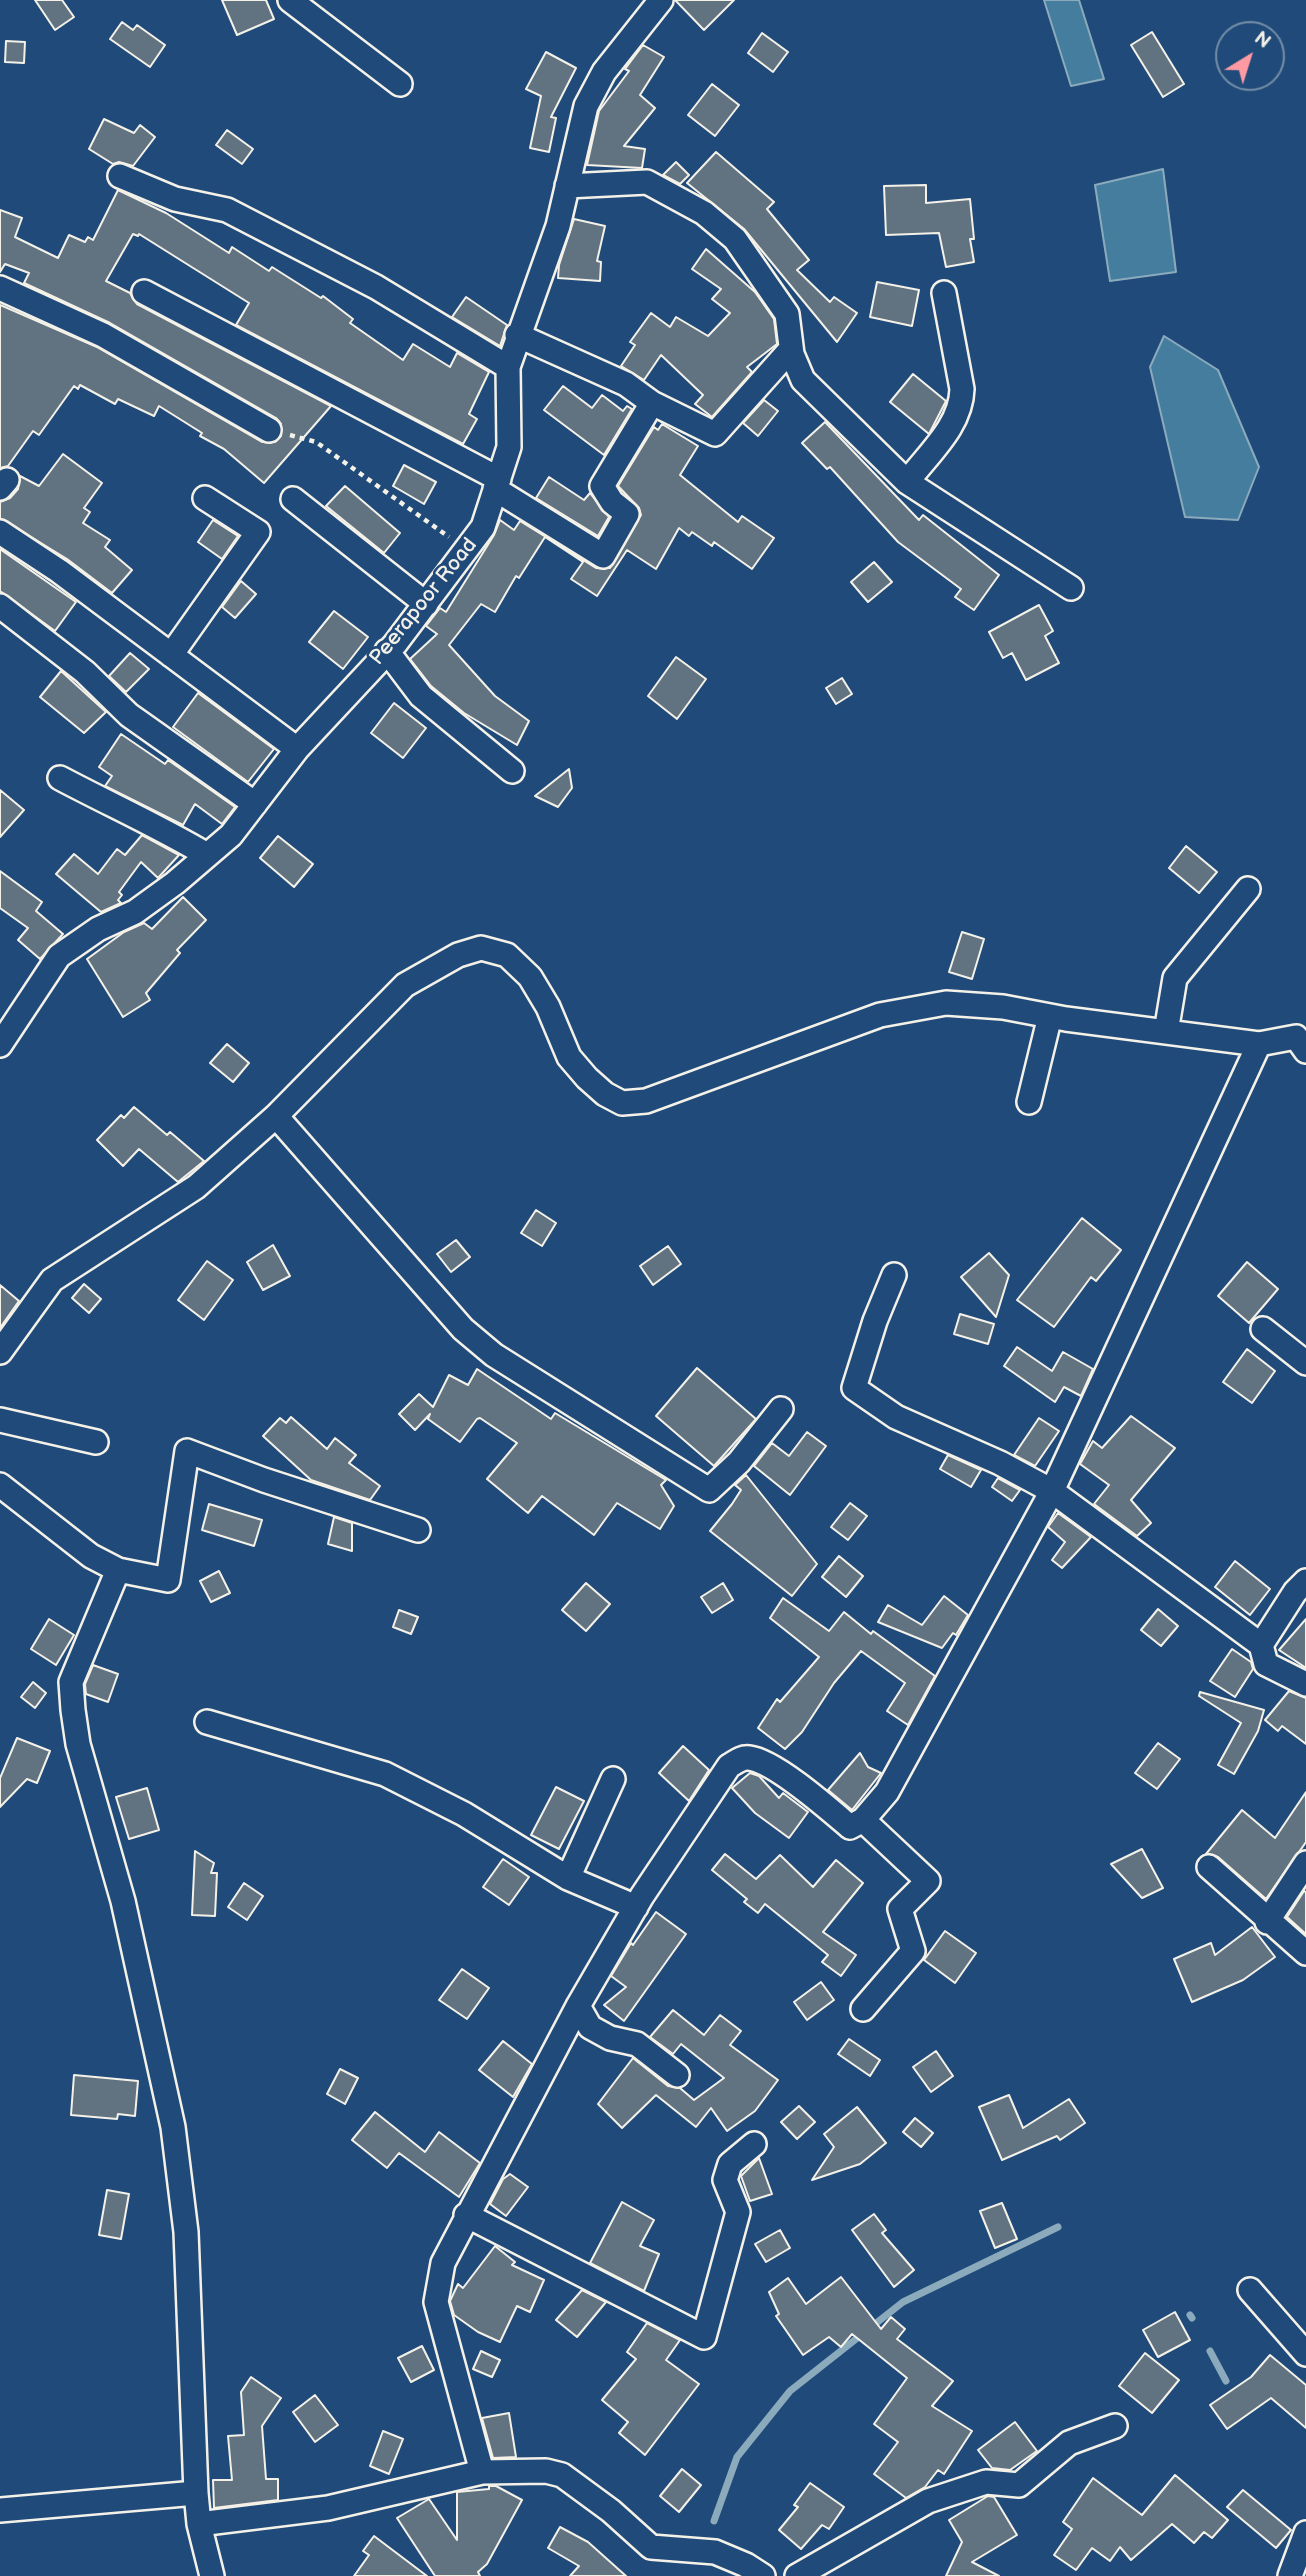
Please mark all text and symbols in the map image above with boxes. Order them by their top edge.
north arrow [1215,21,1285,91]
text: N [1249,27,1275,54]
street label: Peerapoor Road [365,533,483,671]

